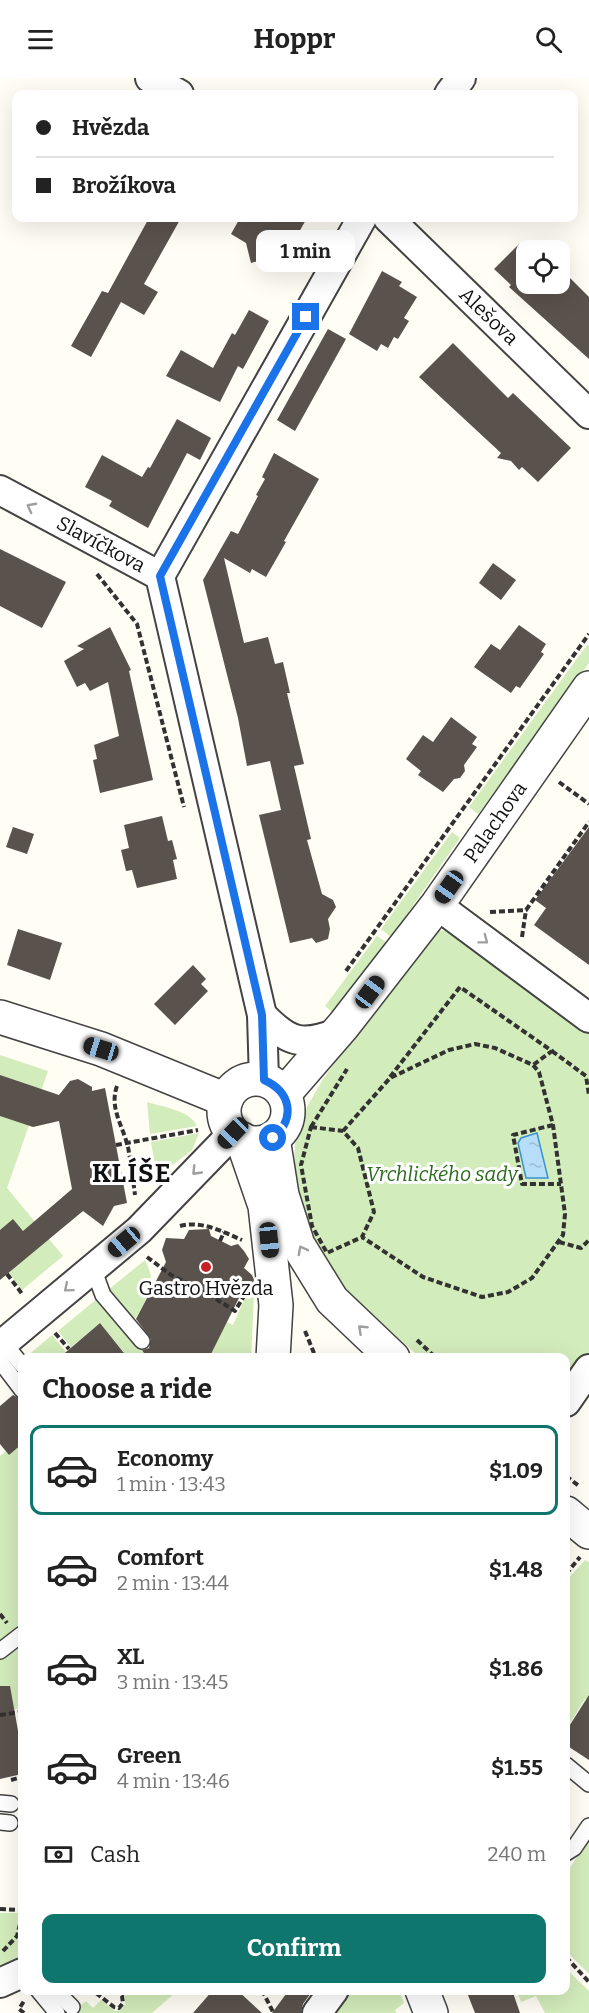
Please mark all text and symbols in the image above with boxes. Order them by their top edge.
icon: menu [24,23,57,56]
text: Hoppr [253,23,336,55]
icon: search [532,23,565,56]
text: Hvězda [72,114,149,141]
text: Brožíkova [72,172,176,199]
callout: 1 min [256,230,356,272]
text: 1 min [280,239,331,263]
map controls [516,240,570,294]
button: locate [516,240,570,294]
street label: Alešova [455,282,523,350]
route end [292,303,319,330]
one-way arrow [27,503,37,514]
street label: Slavíčkova [53,511,150,577]
street label: Palachova [458,777,532,867]
car [431,867,467,907]
one-way arrow [477,933,488,944]
car [352,972,388,1012]
car [81,1035,121,1063]
car [214,1114,252,1152]
route start [259,1124,286,1151]
district label: KLÍŠE [92,1157,172,1189]
park label: Vrchlického sady [366,1162,520,1186]
one-way arrow [192,1164,203,1174]
car [258,1221,280,1259]
car [104,1224,144,1260]
one-way arrow [298,1246,309,1256]
marker: Gastro Hvězda [199,1260,213,1274]
place label: Gastro Hvězda [139,1276,273,1300]
one-way arrow [64,1281,75,1292]
one-way arrow [359,1325,369,1336]
text: Choose a ride [42,1373,212,1405]
icon: car [45,1443,99,1497]
text: Economy [117,1445,213,1472]
text: $1.09 [489,1457,543,1484]
text: 1 min · 13:43 [117,1472,226,1496]
icon: car [45,1542,99,1596]
text: Comfort [117,1544,204,1571]
text: $1.48 [489,1556,543,1583]
text: 2 min · 13:44 [117,1571,229,1595]
icon: car [45,1641,99,1695]
text: XL [117,1643,144,1670]
text: $1.86 [489,1655,543,1682]
text: 3 min · 13:45 [117,1670,228,1694]
icon: car [45,1740,99,1794]
text: Green [117,1742,181,1769]
text: $1.55 [491,1754,543,1781]
text: 4 min · 13:46 [117,1769,230,1793]
icon: cash [42,1838,75,1871]
text: Cash [90,1841,140,1868]
text: 240 m [488,1842,546,1866]
button: Confirm [42,1914,546,1983]

